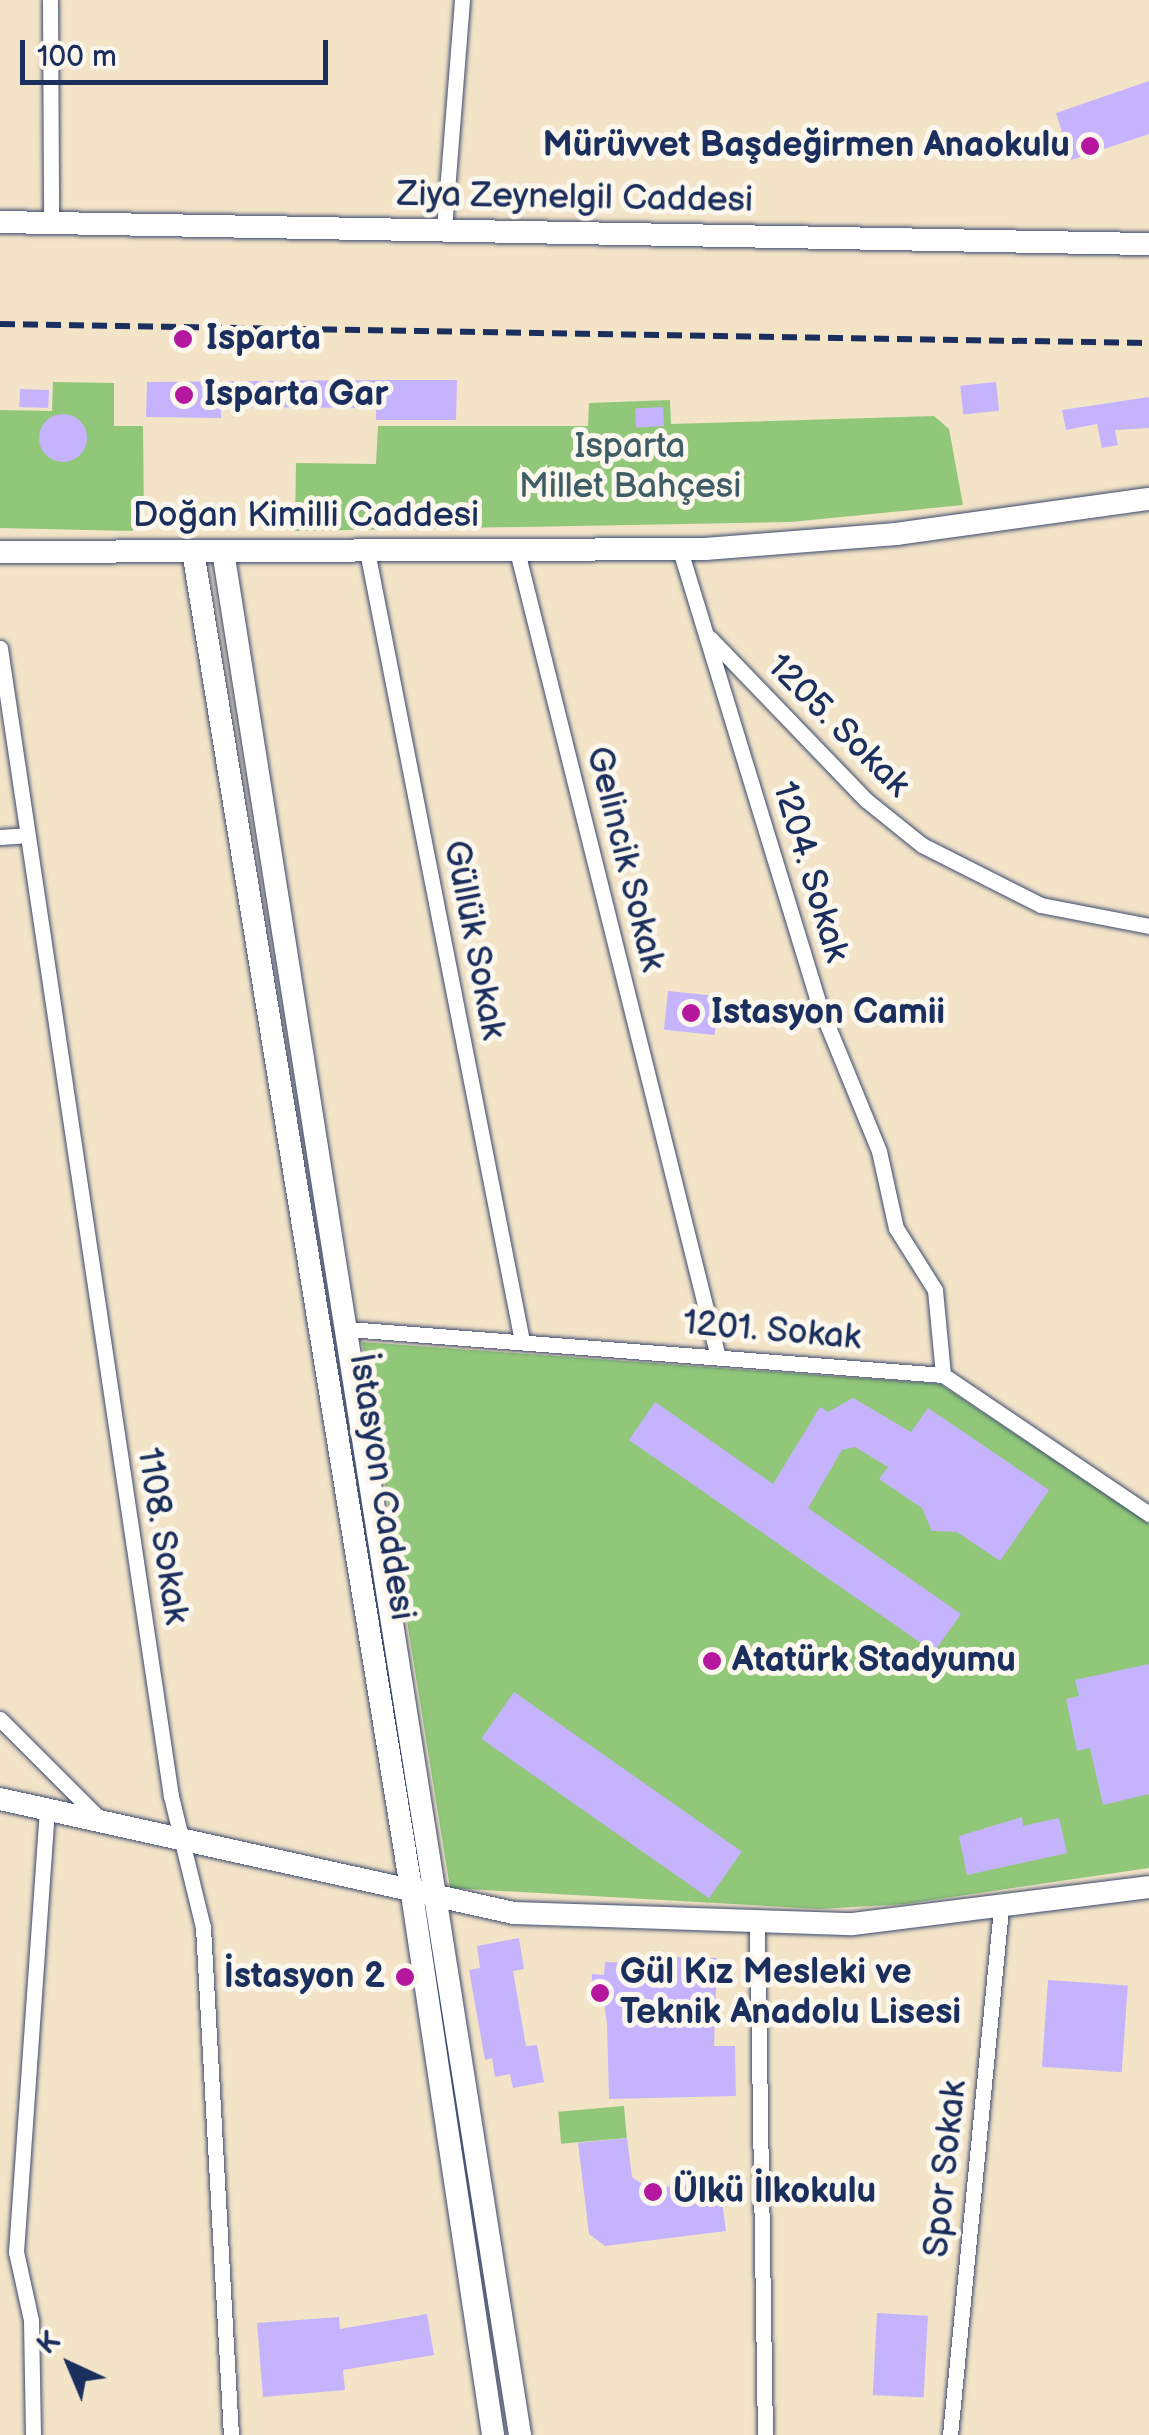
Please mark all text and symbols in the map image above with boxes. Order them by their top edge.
scale bar [25,20,332,82]
text: 100 m [37,39,117,75]
place label: Mürüvvet Başdeğirmen Anaokulu [543,125,1070,167]
marker: Mürüvvet Başdeğirmen Anaokulu [1079,135,1101,157]
street label: Ziya Zeynelgil Caddesi [397,174,753,222]
place label: Isparta [206,318,321,360]
marker: Isparta [170,326,196,352]
place label: Isparta Gar [204,374,388,416]
marker: Isparta Gar [173,384,195,406]
park label: Isparta Millet Bahçesi [519,426,741,508]
street label: Doğan Kimilli Caddesi [133,495,479,537]
street label: 1205. Sokak [758,646,918,806]
street label: Gelincik Sokak [577,742,673,976]
street label: 1204. Sokak [763,776,857,968]
street label: Güllük Sokak [434,837,514,1043]
place label: Istasyon Camii [711,992,945,1034]
marker: Istasyon Camii [680,1002,702,1024]
street label: 1201. Sokak [681,1302,863,1360]
street label: İstasyon Caddesi [339,1351,423,1623]
street label: 1108. Sokak [127,1444,197,1628]
place label: Atatürk Stadyumu [732,1640,1016,1682]
marker: Atatürk Stadyumu [701,1650,723,1672]
place label: Gül Kız Mesleki ve Teknik Anadolu Lisesi [620,1952,961,2034]
place label: İstasyon 2 [224,1956,385,1998]
marker: İstasyon 2 [394,1966,416,1988]
marker: Gül Kız Mesleki ve Teknik Anadolu Lisesi [589,1982,611,2004]
street label: Spor Sokak [916,2078,976,2260]
place label: Ülkü İlkokulu [673,2171,876,2213]
marker: Ülkü İlkokulu [642,2181,664,2203]
north arrow [20,2315,120,2415]
text: K [30,2325,67,2362]

